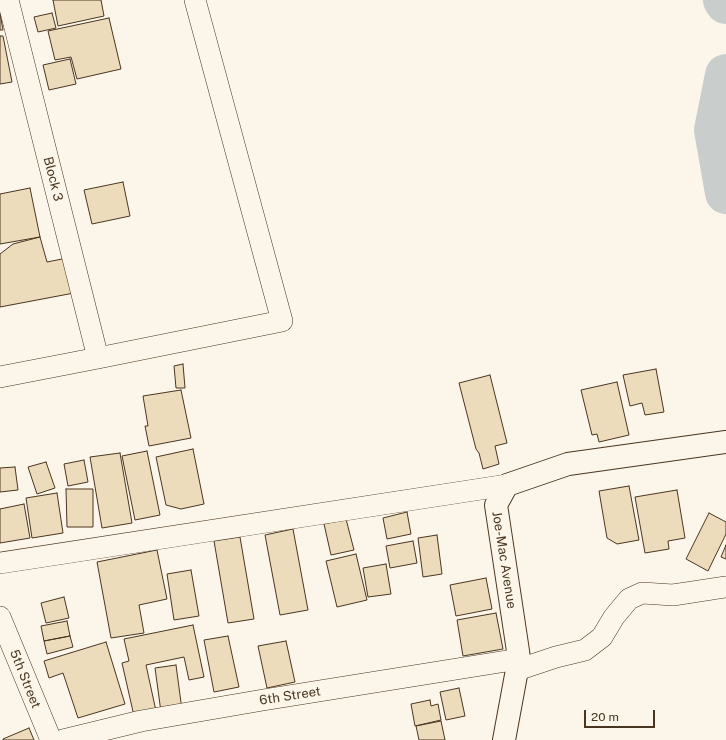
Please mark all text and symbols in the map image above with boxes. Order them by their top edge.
street label: Block 3 [40,155,66,203]
street label: Joe-Mac Avenue [489,510,519,610]
street label: 5th Street [6,647,44,711]
street label: 6th Street [258,683,322,709]
scale bar [586,702,657,728]
text: 20 m [591,710,619,724]

